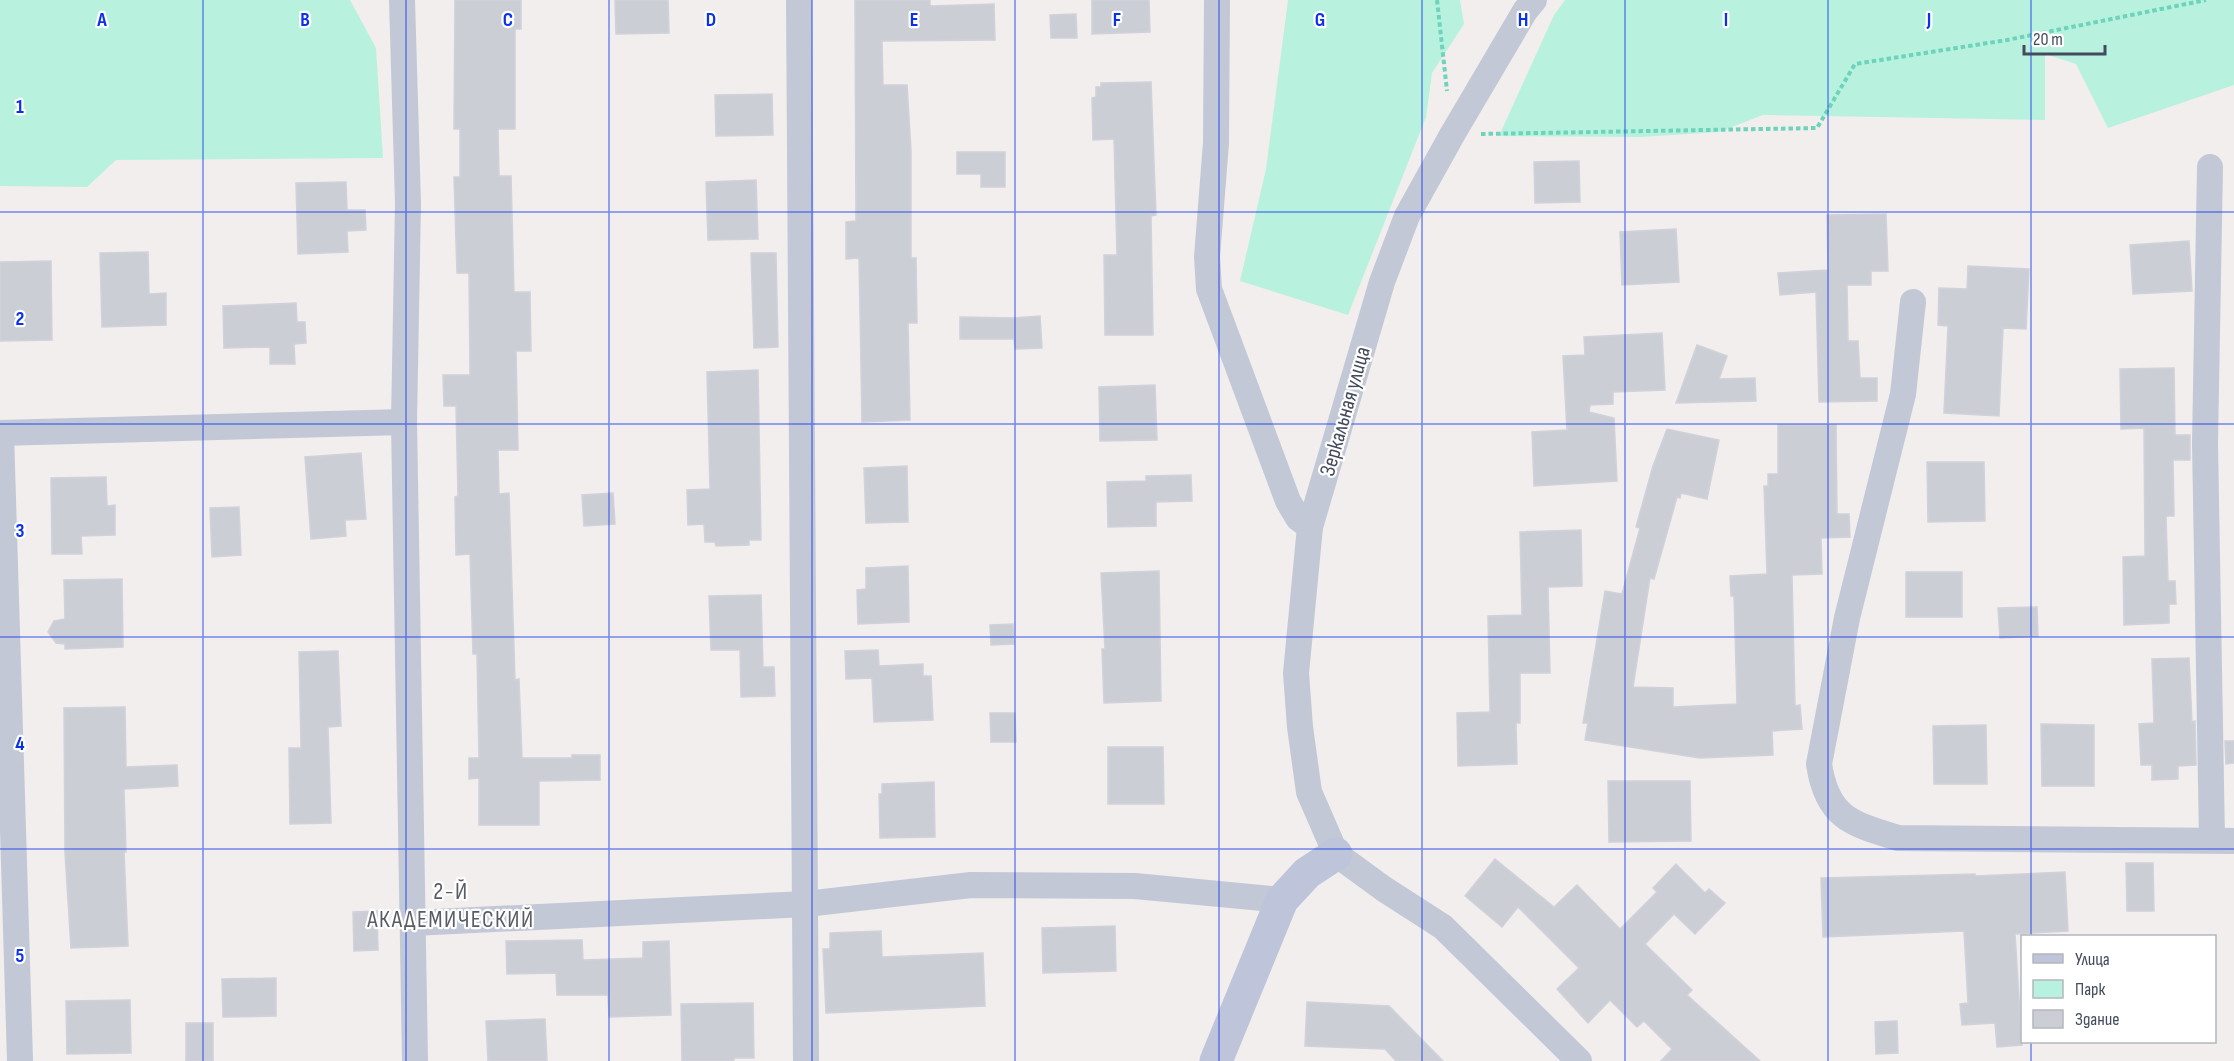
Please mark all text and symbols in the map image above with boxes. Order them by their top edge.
text: A [96,8,107,32]
text: B [300,8,310,32]
text: C [503,8,513,32]
text: D [706,8,716,32]
text: E [910,8,918,32]
text: F [1113,8,1121,32]
text: G [1315,8,1325,32]
text: H [1518,8,1528,32]
text: I [1724,8,1728,32]
text: J [1926,8,1931,32]
scale bar [2024,18,2105,56]
text: 20 m [2033,29,2063,50]
text: 1 [16,95,24,119]
text: 2 [16,307,24,331]
street label: Зеркальная улица [1314,344,1377,479]
text: 3 [16,519,25,543]
text: 4 [15,732,25,756]
district label: 2-Й АКАДЕМИЧЕСКИЙ [366,877,535,934]
legend [2021,935,2216,1043]
text: 5 [16,944,25,968]
text: Улица [2075,949,2110,970]
text: Парк [2075,979,2106,1000]
text: Здание [2075,1009,2120,1030]

